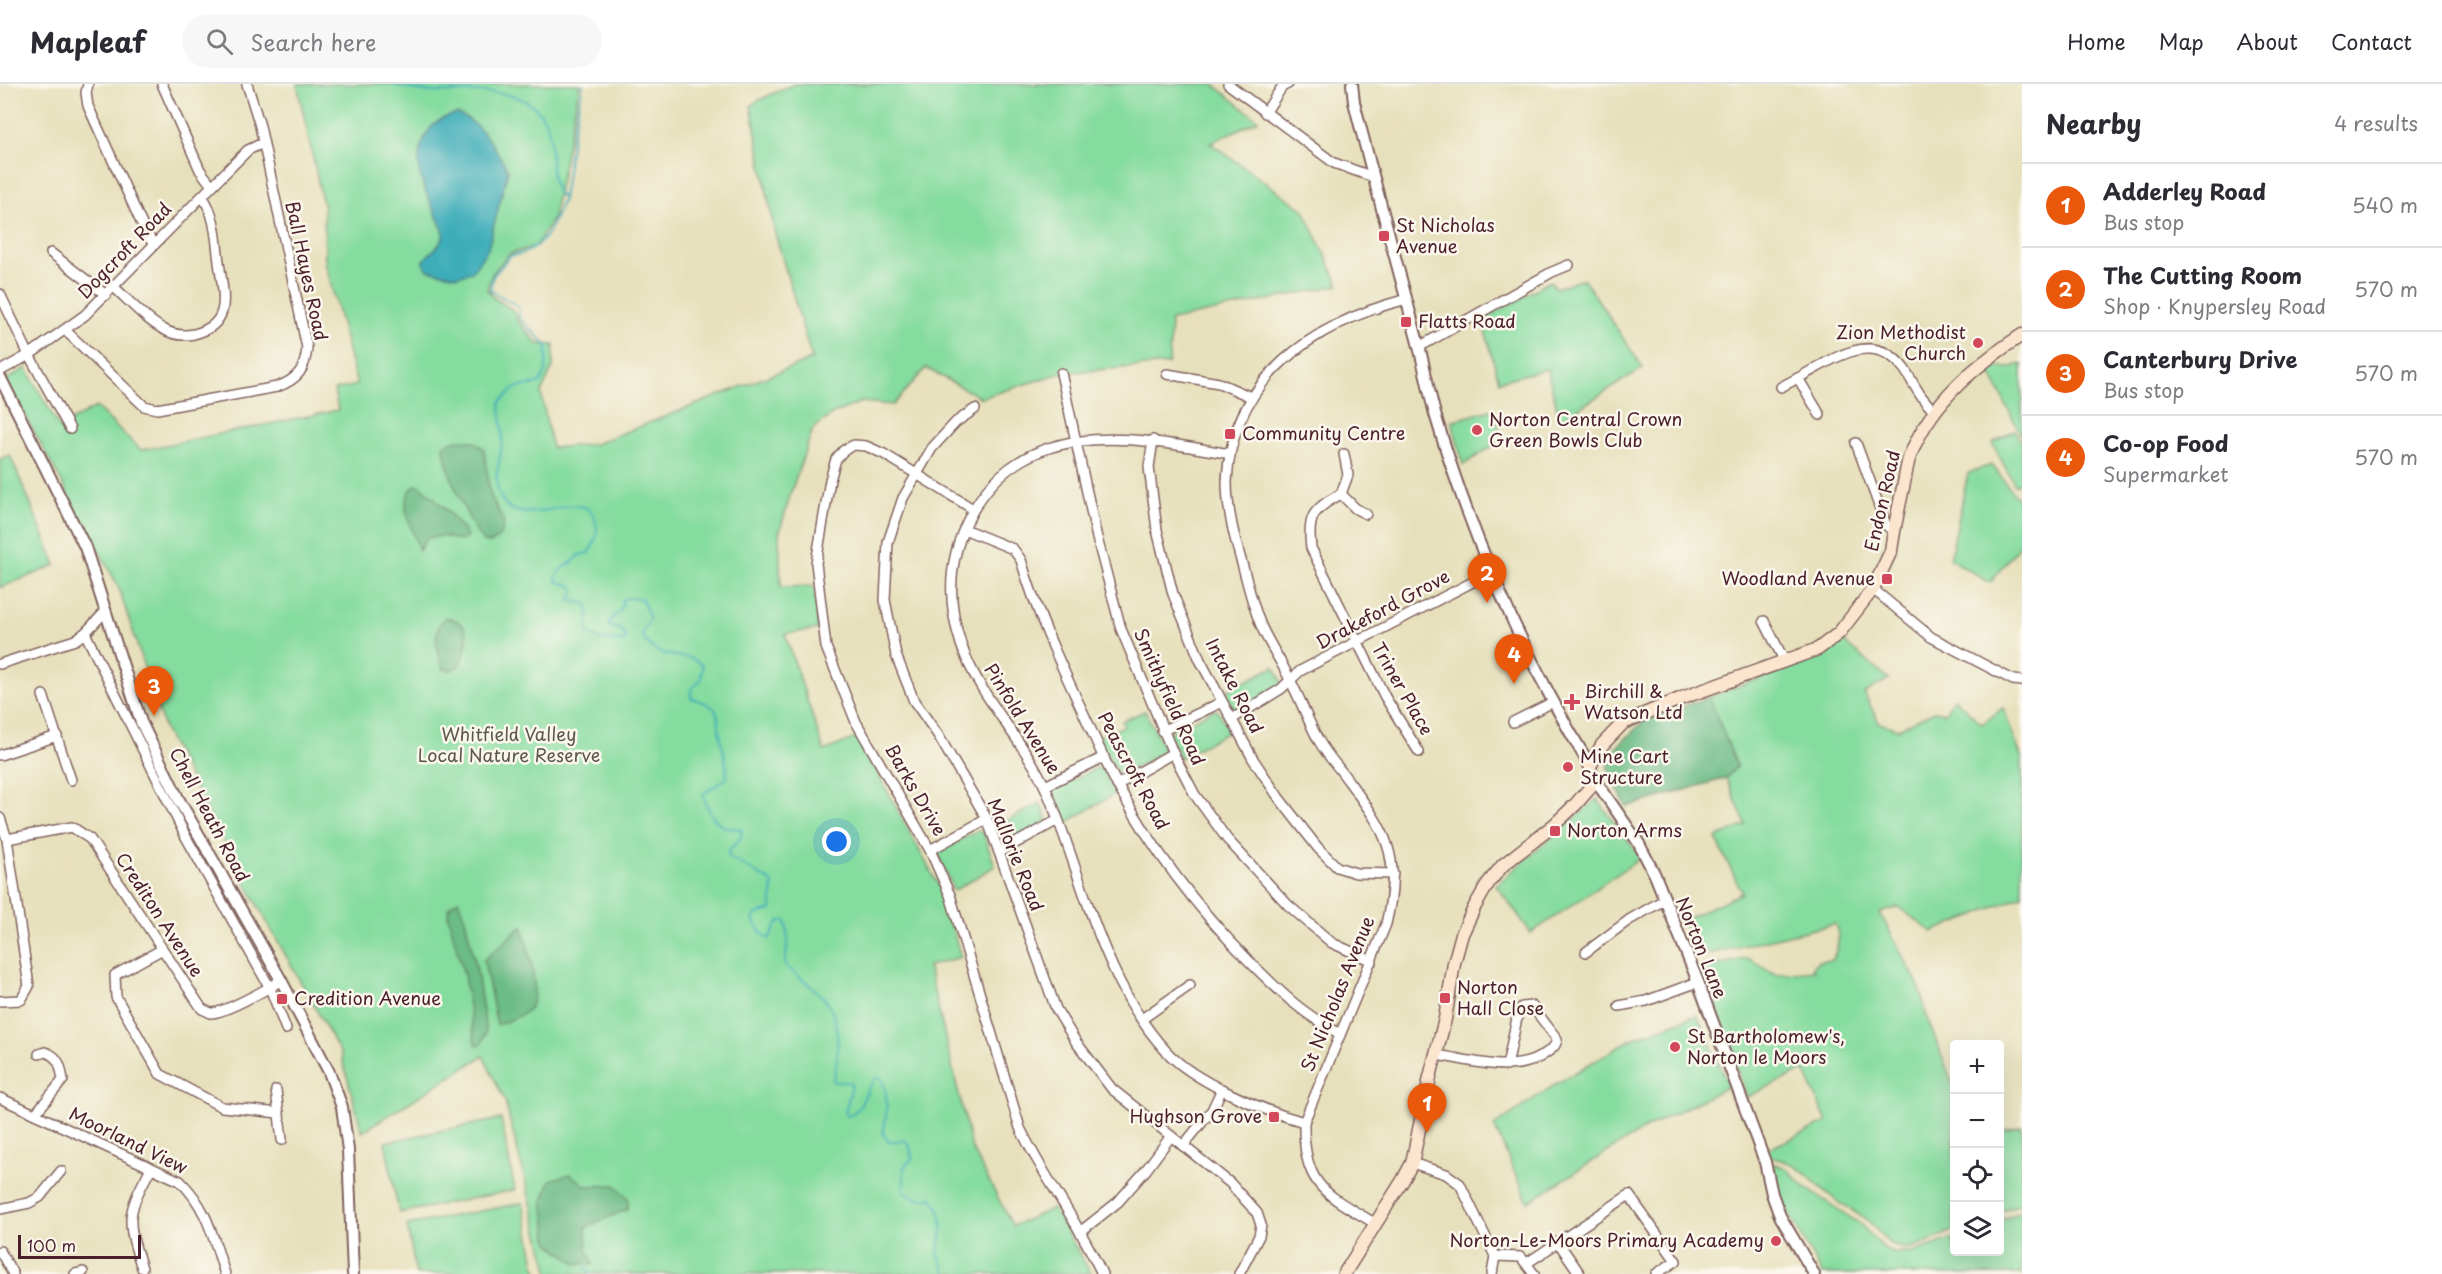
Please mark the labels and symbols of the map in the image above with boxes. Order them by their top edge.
street label: Dogcroft Road [71,196,177,304]
street label: Ball Hayes Road [279,198,335,343]
place label: St Nicholas Avenue [1396,211,1495,259]
marker: St Nicholas Avenue [1377,229,1391,243]
place label: Flatts Road [1418,307,1516,334]
marker: Flatts Road [1399,315,1413,329]
place label: Zion Methodist Church [1836,318,1966,366]
marker: Zion Methodist Church [1971,336,1985,350]
place label: Norton Central Crown Green Bowls Club [1489,405,1682,453]
place label: Community Centre [1242,419,1405,446]
marker: Norton Central Crown Green Bowls Club [1470,423,1484,437]
marker: Community Centre [1223,427,1237,441]
street label: Endon Road [1857,447,1906,554]
pin: 2 [1468,554,1506,603]
street label: Drakeford Grove [1311,562,1454,655]
place label: Woodland Avenue [1721,564,1875,591]
marker: Woodland Avenue [1880,572,1894,586]
street label: Smithyfield Road [1128,624,1213,769]
street label: Intake Road [1200,633,1271,738]
pin: 4 [1494,634,1534,684]
street label: Triner Place [1366,637,1441,740]
street label: Pinfold Avenue [978,658,1068,779]
pin: 3 [134,666,174,716]
place label: Birchill & Watson Ltd [1584,677,1683,725]
marker: Birchill & Watson Ltd [1565,695,1579,709]
street label: Peascroft Road [1092,706,1177,834]
park label: Whitfield Valley Local Nature Reserve [418,720,600,768]
street label: Barks Drive [879,738,954,840]
street label: Chell Heath Road [163,742,257,886]
place label: Mine Cart Structure [1580,742,1669,790]
marker: Mine Cart Structure [1561,760,1575,774]
street label: Mallorie Road [981,794,1051,915]
place label: Norton Arms [1567,816,1682,843]
marker: Norton Arms [1548,824,1562,838]
your location [822,827,851,856]
street label: Crediton Avenue [110,847,211,982]
street label: Norton Lane [1670,892,1735,1002]
street label: St Nicholas Avenue [1293,912,1380,1075]
place label: Norton Hall Close [1457,973,1544,1021]
place label: Credition Avenue [294,984,441,1011]
marker: Norton Hall Close [1438,991,1452,1005]
marker: Credition Avenue [275,992,289,1006]
place label: St Bartholomew's, Norton le Moors [1687,1022,1845,1070]
marker: St Bartholomew's, Norton le Moors [1668,1040,1682,1054]
pin: 1 [1408,1084,1446,1133]
street label: Moorland View [65,1099,193,1180]
place label: Hughson Grove [1130,1102,1262,1129]
marker: Hughson Grove [1267,1110,1281,1124]
place label: Norton-Le-Moors Primary Academy [1449,1226,1764,1253]
scale bar [18,1232,141,1260]
marker: Norton-Le-Moors Primary Academy [1769,1234,1783,1248]

